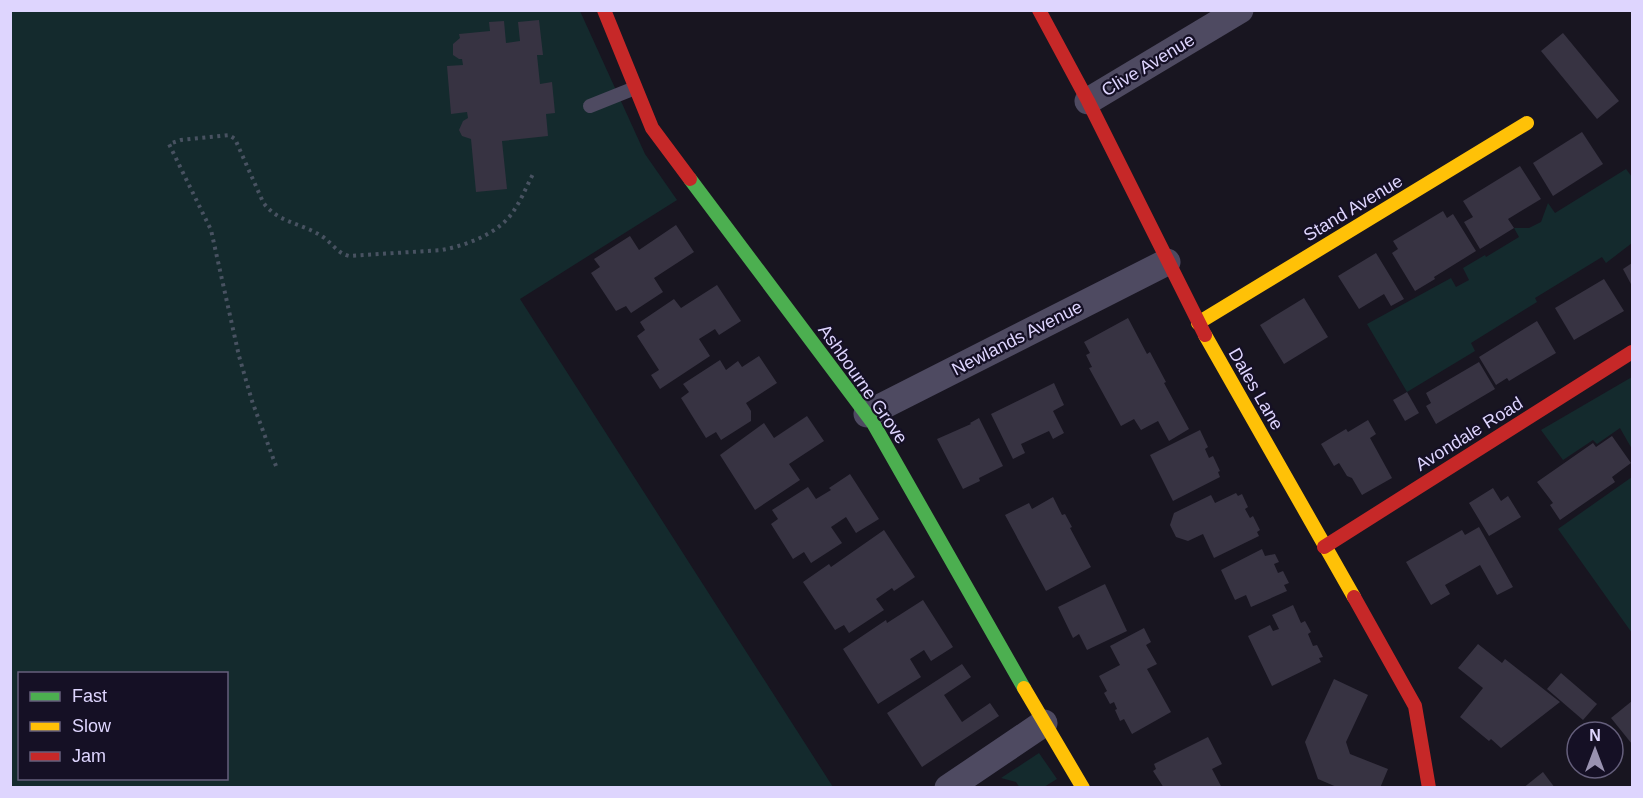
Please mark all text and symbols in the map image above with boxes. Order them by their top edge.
street label: Clive Avenue [1098,29,1198,101]
street label: Stand Avenue [1300,171,1406,245]
street label: Newlands Avenue [948,296,1086,380]
street label: Ashbourne Grove [814,320,912,448]
street label: Dales Lane [1225,345,1287,433]
street label: Avondale Road [1412,393,1526,475]
legend [18,672,228,780]
text: Fast [72,686,107,706]
text: Slow [72,716,112,736]
north arrow [1565,720,1625,780]
text: N [1589,727,1601,744]
text: Jam [72,746,106,766]

